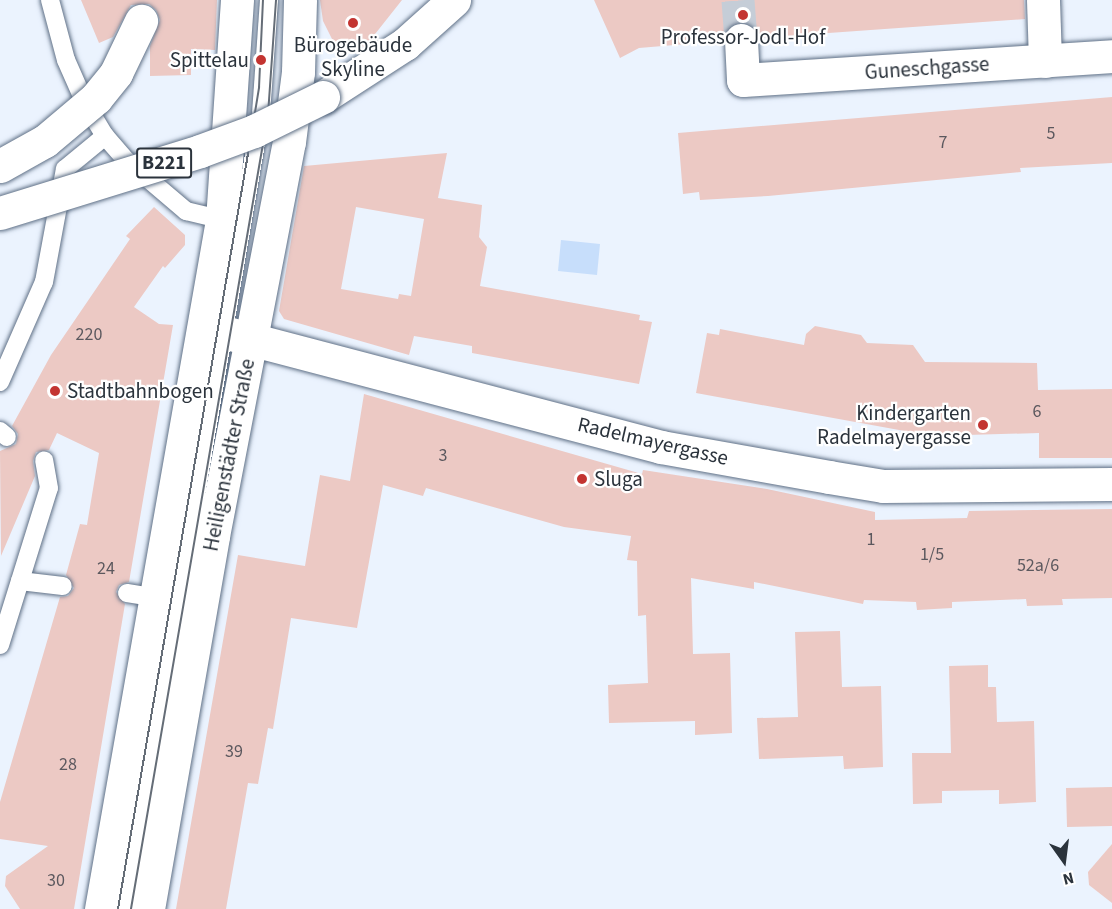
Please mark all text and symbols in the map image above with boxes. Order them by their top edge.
marker: Professor-Jodl-Hof [736,8,750,22]
marker: Bürogebäude Skyline [346,16,360,30]
place label: Professor-Jodl-Hof [661,24,825,50]
place label: Bürogebäude Skyline [294,32,412,82]
place label: Spittelau [170,47,249,73]
street label: Guneschgasse [864,51,990,85]
marker: Spittelau [254,53,268,67]
house number: 5 [1047,123,1055,145]
house number: 7 [939,132,947,154]
road number: B221 [136,146,192,180]
house number: 220 [76,324,102,346]
street label: Heiligenstädter Straße [198,357,260,553]
place label: Stadtbahnbogen [67,378,214,404]
marker: Stadtbahnbogen [48,384,62,398]
place label: Kindergarten Radelmayergasse [817,400,971,450]
house number: 6 [1033,401,1041,423]
street label: Radelmayergasse [575,411,731,471]
marker: Kindergarten Radelmayergasse [976,418,990,432]
house number: 3 [439,445,447,467]
place label: Sluga [594,466,643,492]
marker: Sluga [575,472,589,486]
house number: 1 [867,529,875,551]
house number: 1/5 [920,544,944,566]
house number: 52a/6 [1017,555,1059,577]
house number: 24 [97,558,115,580]
house number: 39 [225,741,243,763]
house number: 28 [59,754,77,776]
north arrow [1034,831,1094,891]
text: N [1061,867,1076,890]
house number: 30 [47,870,65,892]

